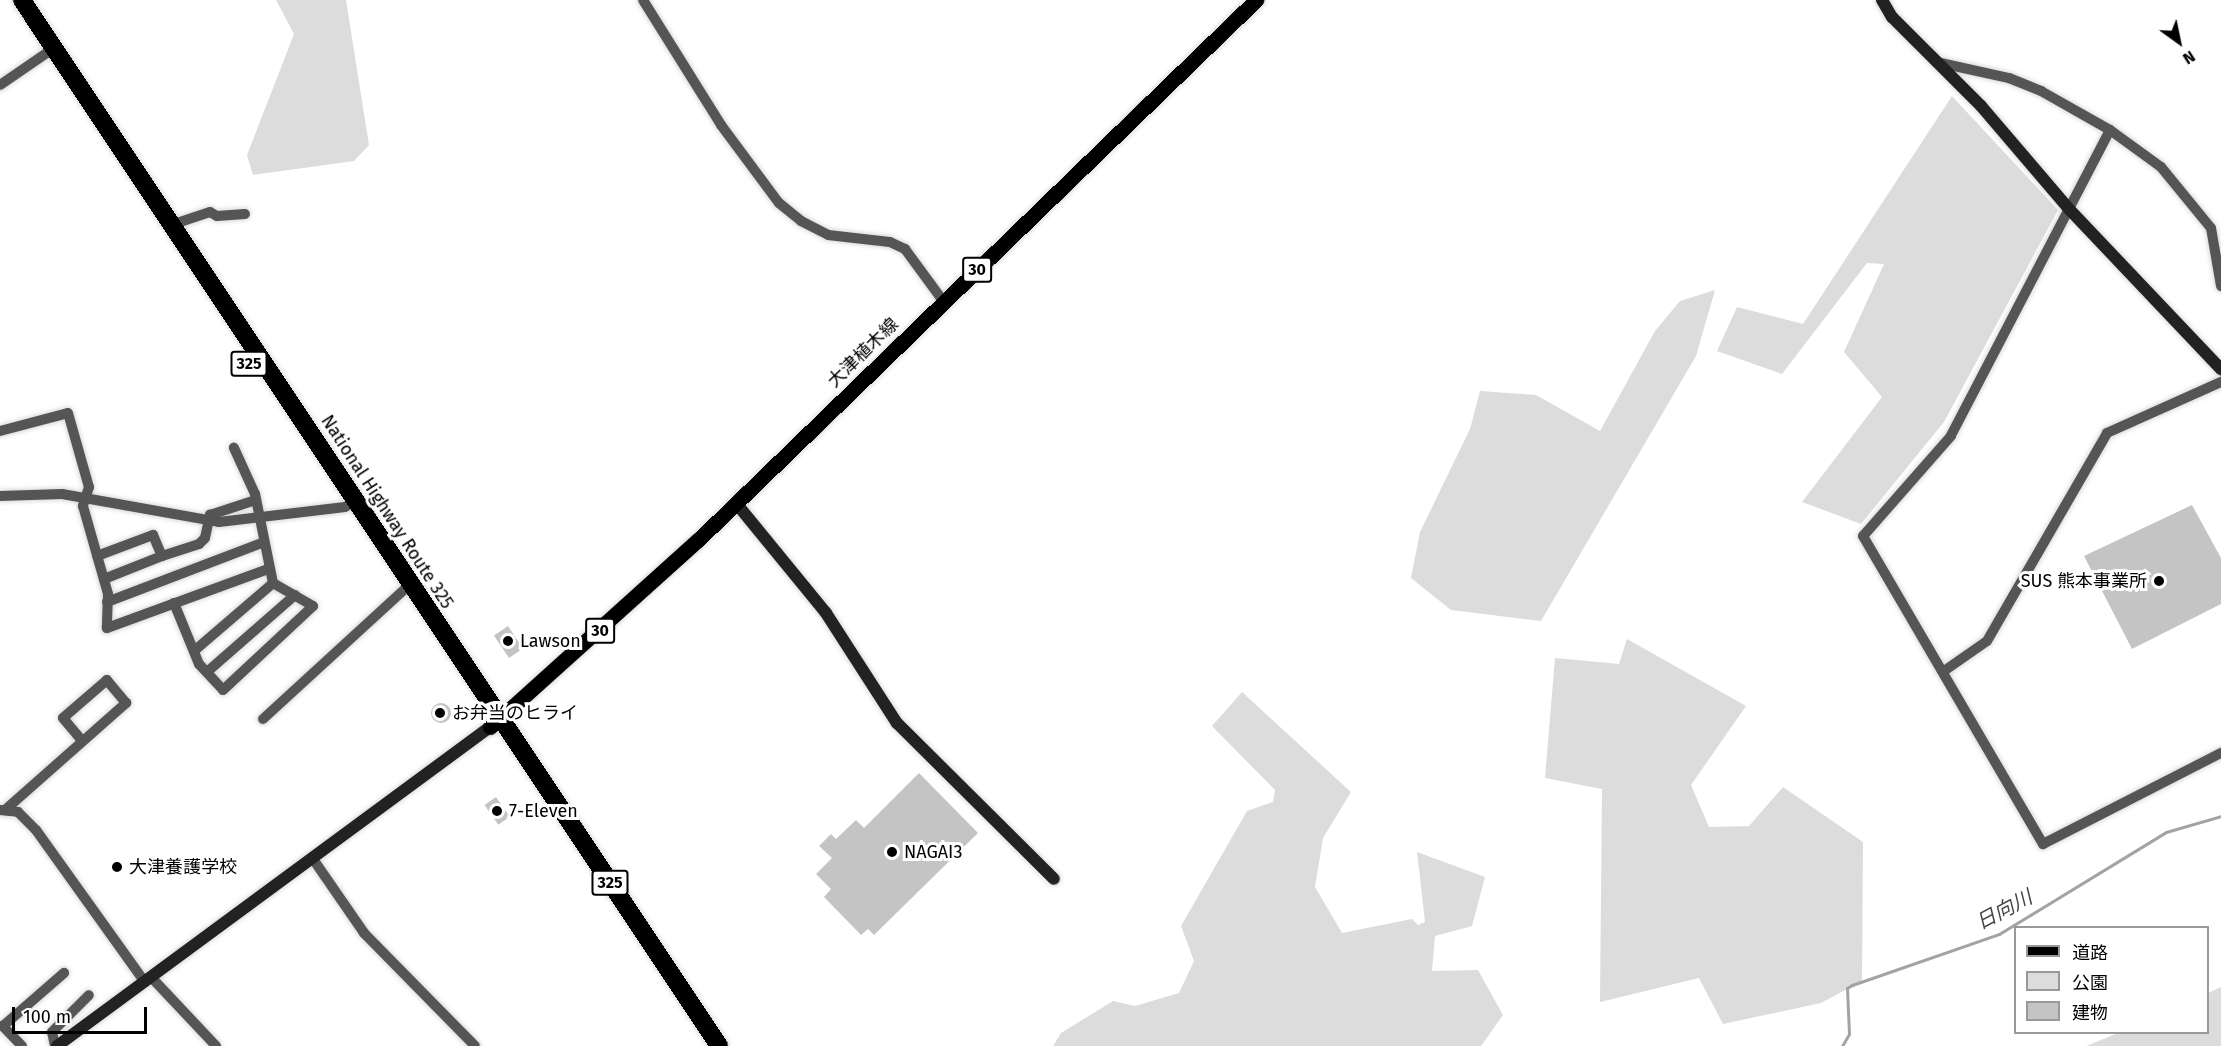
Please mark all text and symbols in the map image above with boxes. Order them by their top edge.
north arrow [2149,12,2209,72]
text: N [2179,47,2199,68]
road number: 30 [962,257,992,283]
street label: 大津植木線 [823,314,903,392]
road number: 325 [230,351,268,377]
street label: National Highway Route 325 [316,411,458,613]
place label: SUS 熊本事業所 [2021,570,2147,592]
marker: SUS 熊本事業所 [2152,574,2166,588]
road number: 30 [585,618,615,644]
place label: Lawson [520,630,581,652]
marker: Lawson [501,634,515,648]
place label: お弁当のヒライ [452,702,578,724]
marker: お弁当のヒライ [433,706,447,720]
place label: 7-Eleven [509,800,578,822]
marker: 7-Eleven [490,804,504,818]
place label: NAGAI3 [904,841,962,863]
marker: NAGAI3 [885,845,899,859]
place label: 大津養護学校 [129,856,237,878]
marker: 大津養護学校 [110,860,124,874]
road number: 325 [590,870,630,896]
water label: 日向川 [1972,885,2036,935]
legend [2014,926,2209,1034]
text: 道路 [2072,942,2108,964]
text: 公園 [2072,972,2108,994]
scale bar [15,995,150,1033]
text: 建物 [2072,1002,2108,1024]
text: 100 m [23,1006,71,1028]

